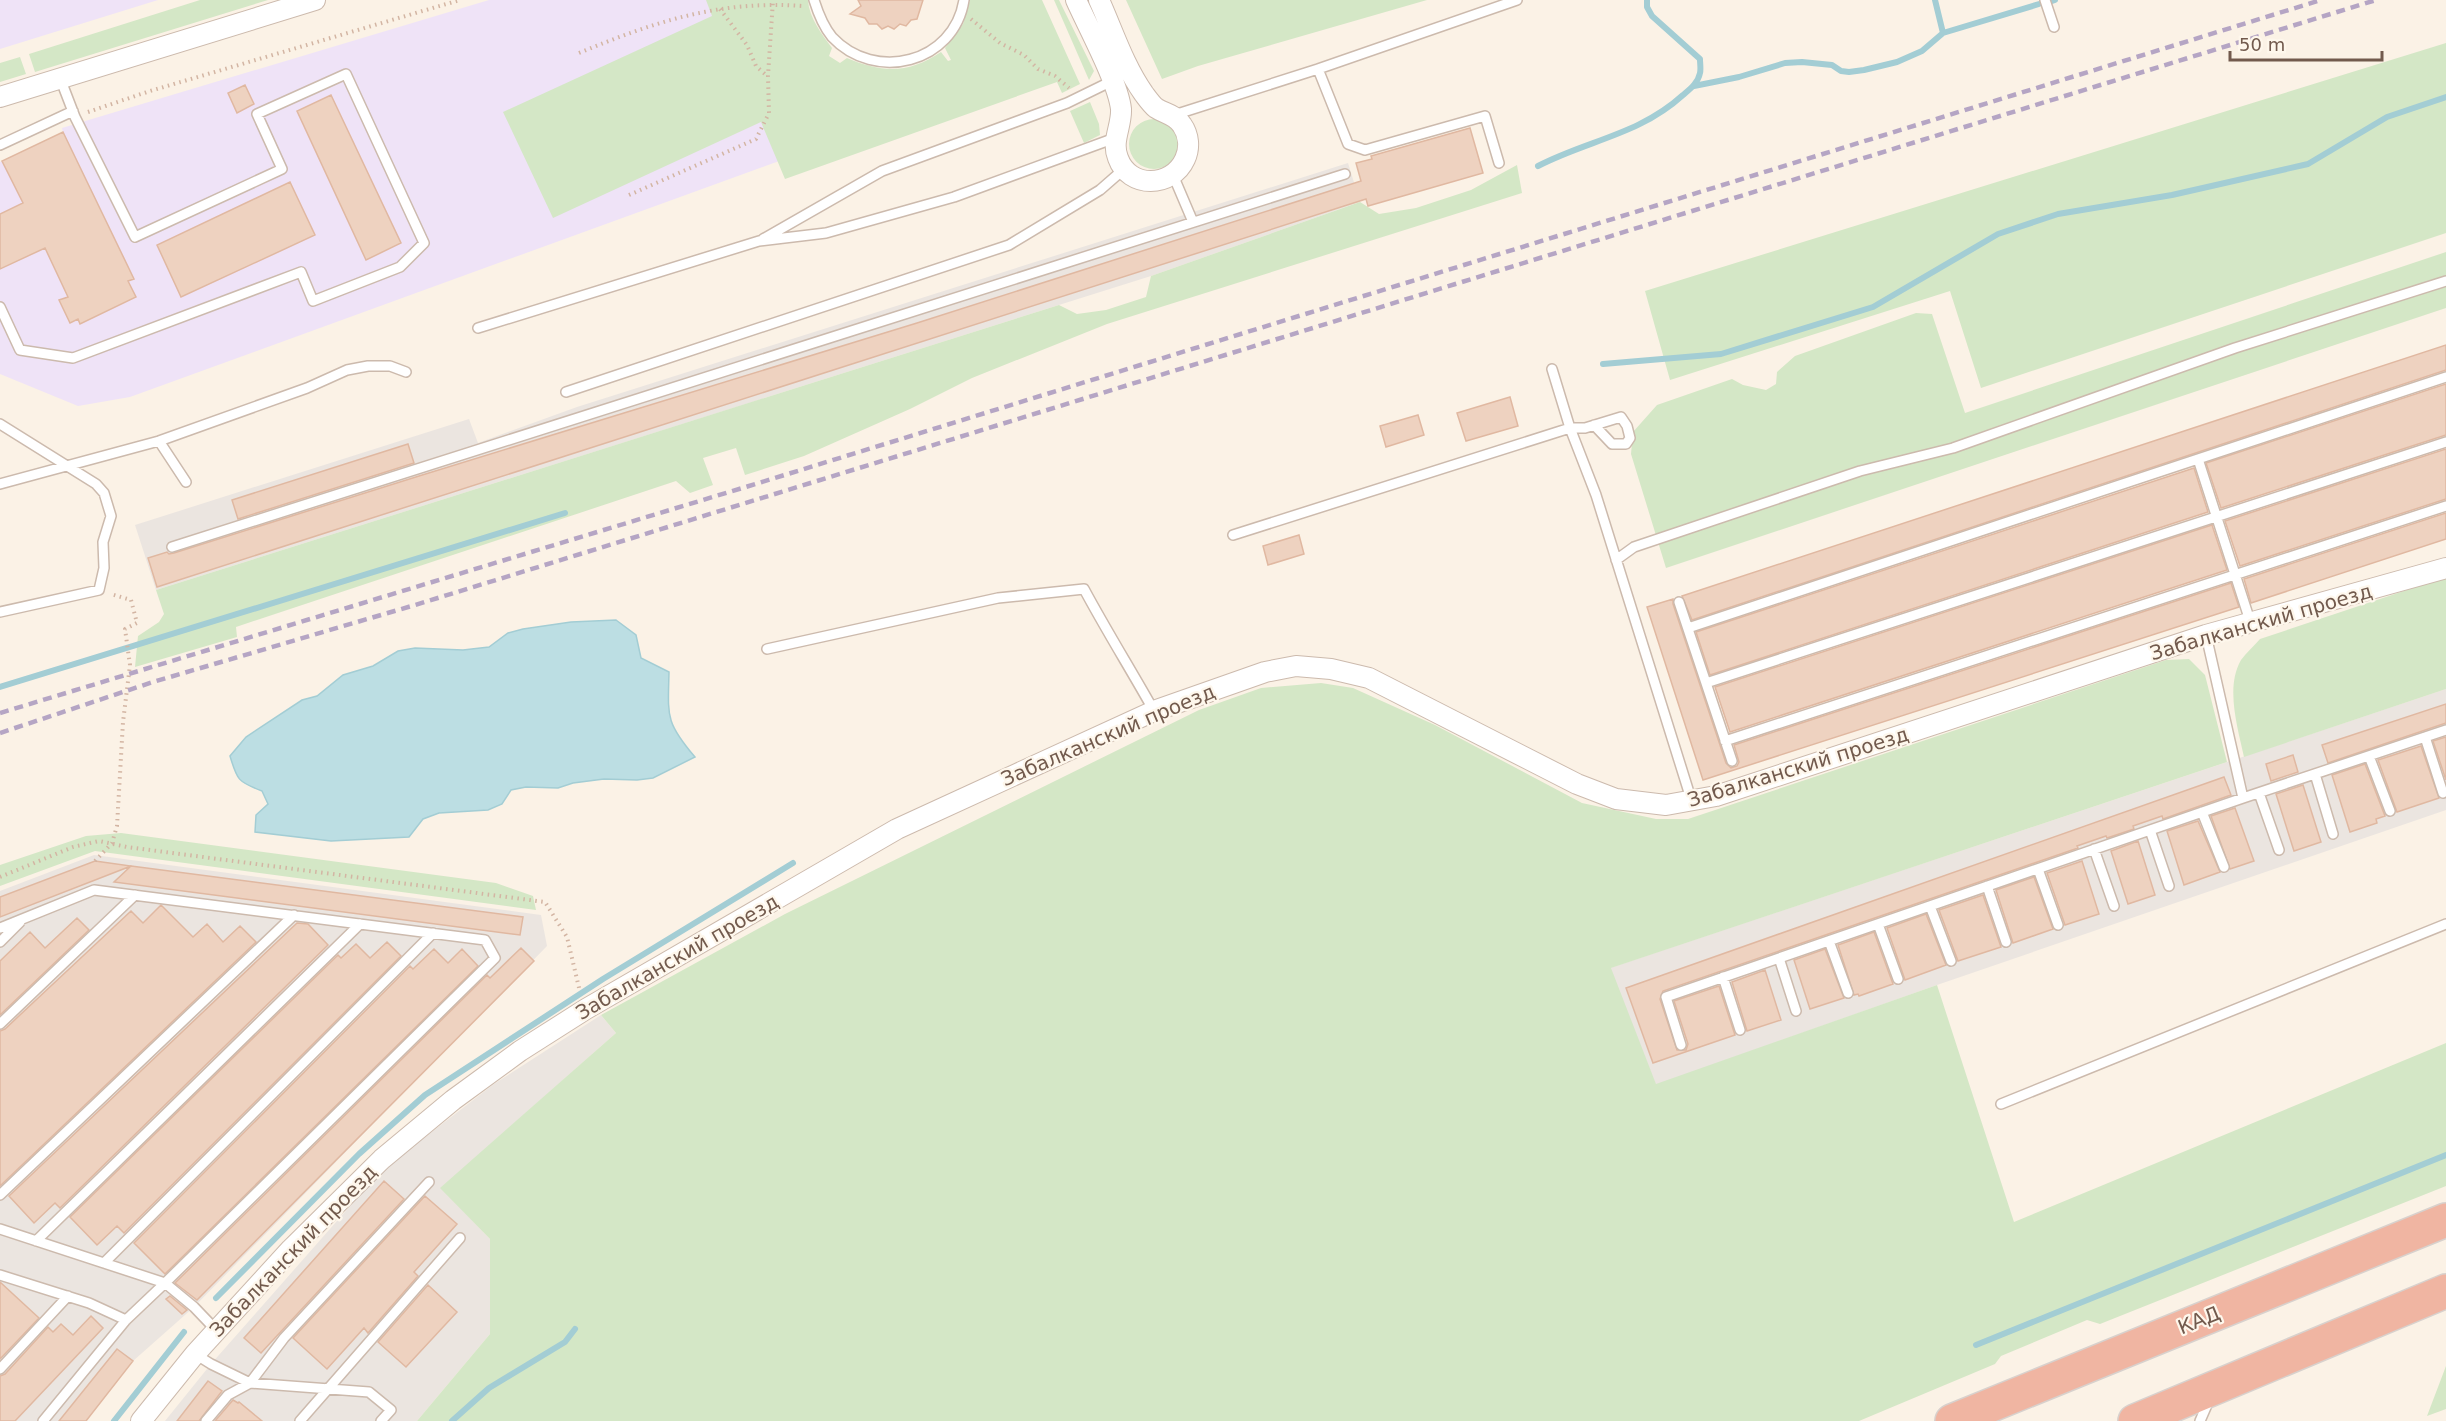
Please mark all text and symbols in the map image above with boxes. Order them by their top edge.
scale bar [2230,24,2382,62]
text: 50 m [2239,34,2285,55]
street label: Забалканский проезд [2147,579,2375,665]
street label: Забалканский проезд [997,679,1219,791]
street label: Забалканский проезд [1684,722,1912,812]
street label: Забалканский проезд [571,889,783,1025]
street label: Забалканский проезд [204,1160,382,1342]
street label: КАД [2174,1301,2224,1339]

